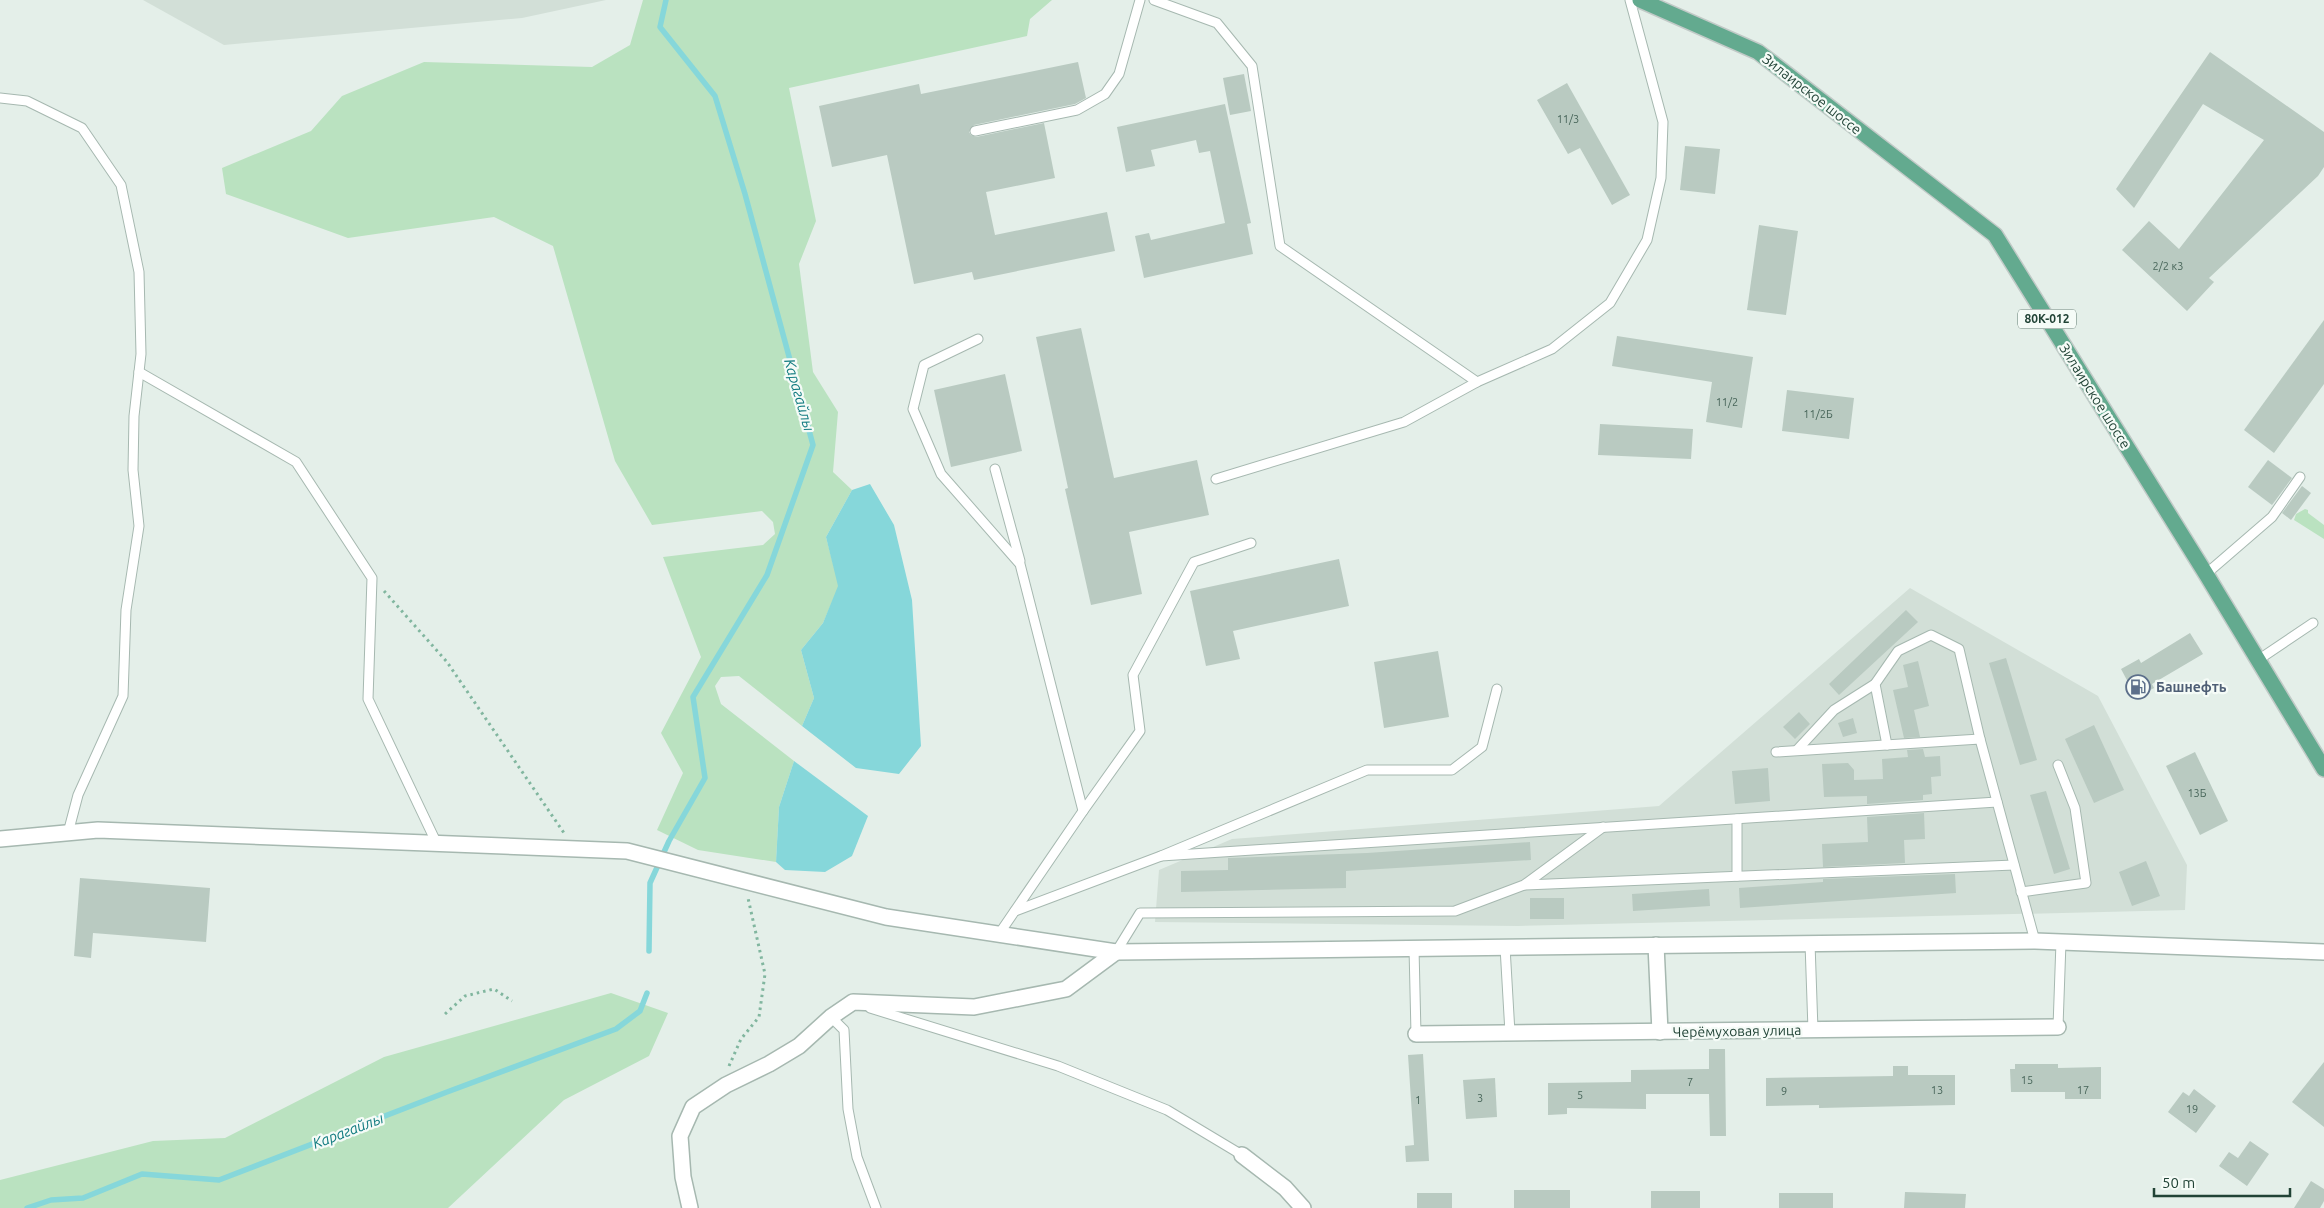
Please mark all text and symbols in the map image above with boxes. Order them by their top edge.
street label: Зилаирское шоссе [1759,50,1865,138]
house number: 11/3 [1557,113,1579,125]
house number: 2/2 к3 [2153,260,2183,272]
road number: 80К-012 [2018,310,2076,328]
street label: Зилаирское шоссе [2056,341,2134,451]
water label: Карагайлы [781,357,818,433]
house number: 11/2 [1716,396,1738,408]
house number: 11/2Б [1803,408,1833,420]
fuel station icon: Башнефть [2125,674,2151,700]
place label: Башнефть [2156,679,2227,695]
house number: 13Б [2187,787,2207,799]
street label: Черёмуховая улица [1673,1022,1801,1040]
house number: 15 [2021,1074,2033,1086]
house number: 7 [1687,1076,1693,1088]
house number: 13 [1931,1084,1943,1096]
house number: 17 [2077,1084,2089,1096]
house number: 9 [1781,1085,1787,1097]
house number: 5 [1577,1089,1583,1101]
house number: 3 [1477,1092,1483,1104]
house number: 1 [1415,1094,1421,1106]
house number: 19 [2186,1103,2198,1115]
water label: Карагайлы [310,1109,386,1152]
scale bar [2154,1166,2290,1198]
text: 50 m [2162,1174,2195,1191]

